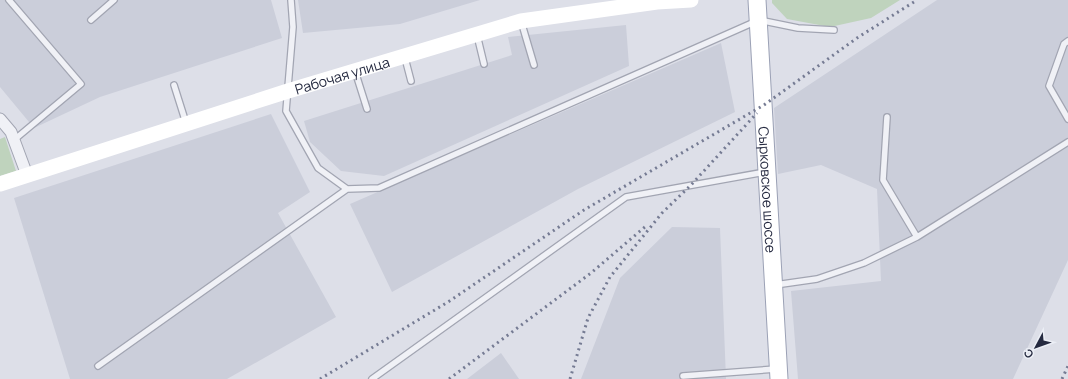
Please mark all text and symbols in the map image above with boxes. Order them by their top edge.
street label: Рабочая улица [292,52,392,98]
street label: Сырковское шоссе [755,126,781,253]
north arrow [1016,327,1056,367]
text: С [1020,346,1036,362]

